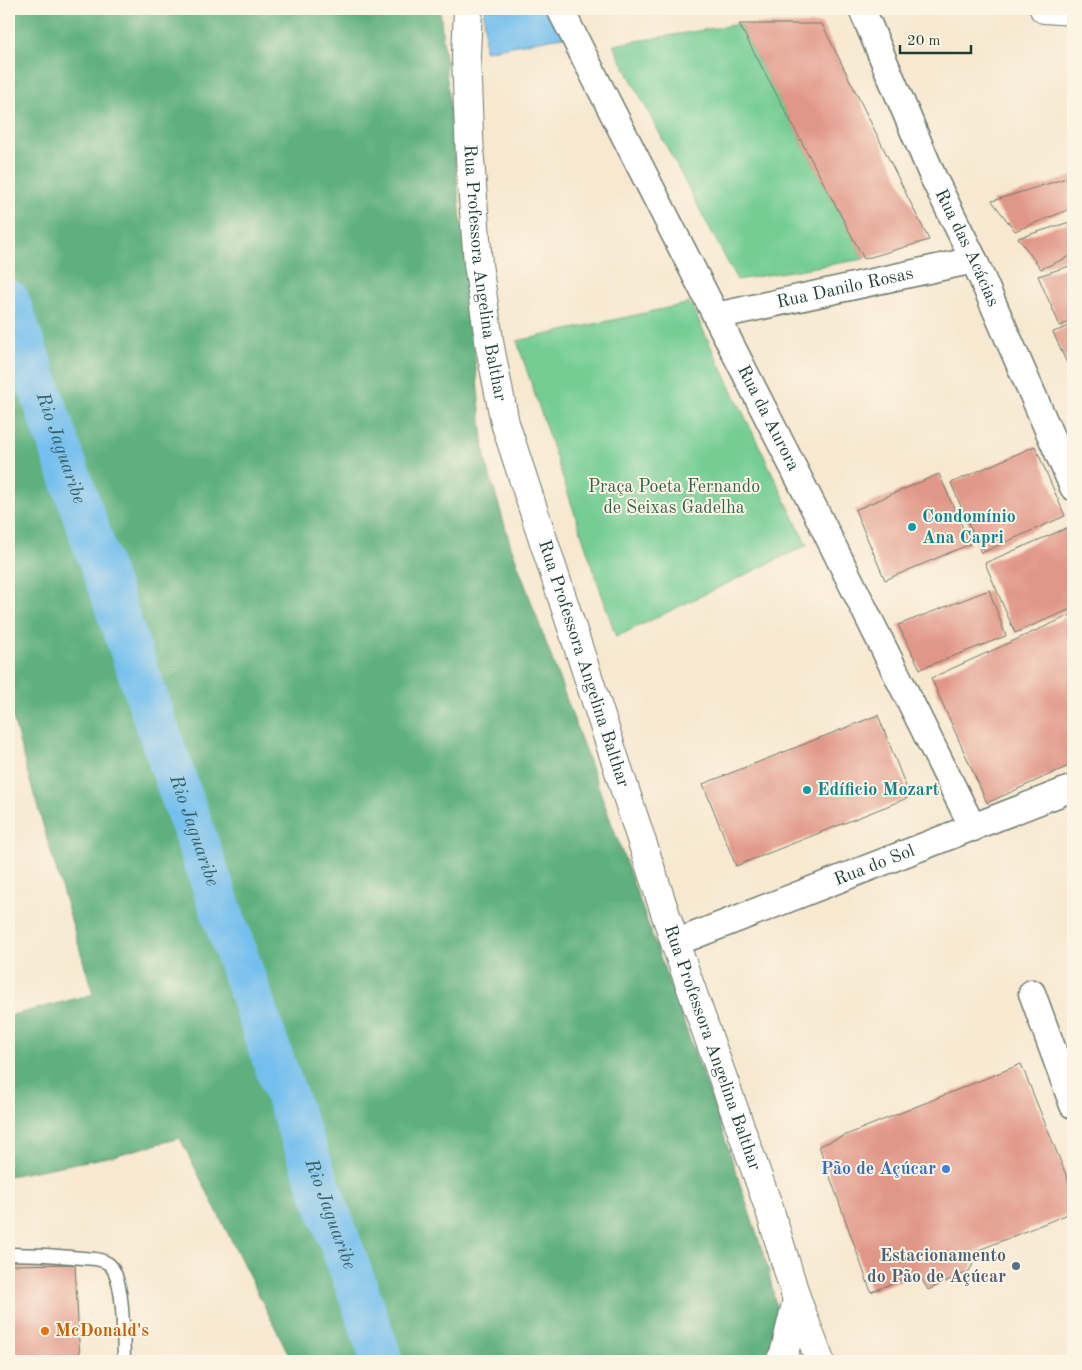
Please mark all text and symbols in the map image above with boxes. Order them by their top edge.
scale bar [900,22,971,54]
text: 20 m [907,34,941,49]
street label: Rua Professora Angelina Balthar [460,144,510,403]
street label: Rua das Acácias [931,186,1002,309]
street label: Rua Danilo Rosas [775,264,915,312]
street label: Rua da Aurora [734,362,802,474]
water label: Rio Jaguaribe [32,389,88,507]
park label: Praça Poeta Fernando de Seixas Gadelha [588,478,760,517]
place label: Condomínio Ana Capri [922,508,1016,547]
marker: Condomínio Ana Capri [906,521,918,533]
street label: Rua Professora Angelina Balthar [535,538,633,790]
water label: Rio Jaguaribe [165,772,222,889]
place label: Edíficio Mozart [817,781,940,799]
marker: Edíficio Mozart [801,784,813,796]
street label: Rua do Sol [832,842,917,889]
street label: Rua Professora Angelina Balthar [661,923,764,1173]
water label: Rio Jaguaribe [300,1156,359,1272]
place label: Pão de Açúcar [821,1160,936,1178]
marker: Pão de Açúcar [940,1163,952,1175]
place label: Estacionamento do Pão de Açúcar [867,1247,1006,1286]
marker: Estacionamento do Pão de Açúcar [1010,1260,1022,1272]
place label: McDonald's [55,1322,149,1340]
marker: McDonald's [39,1325,51,1337]

